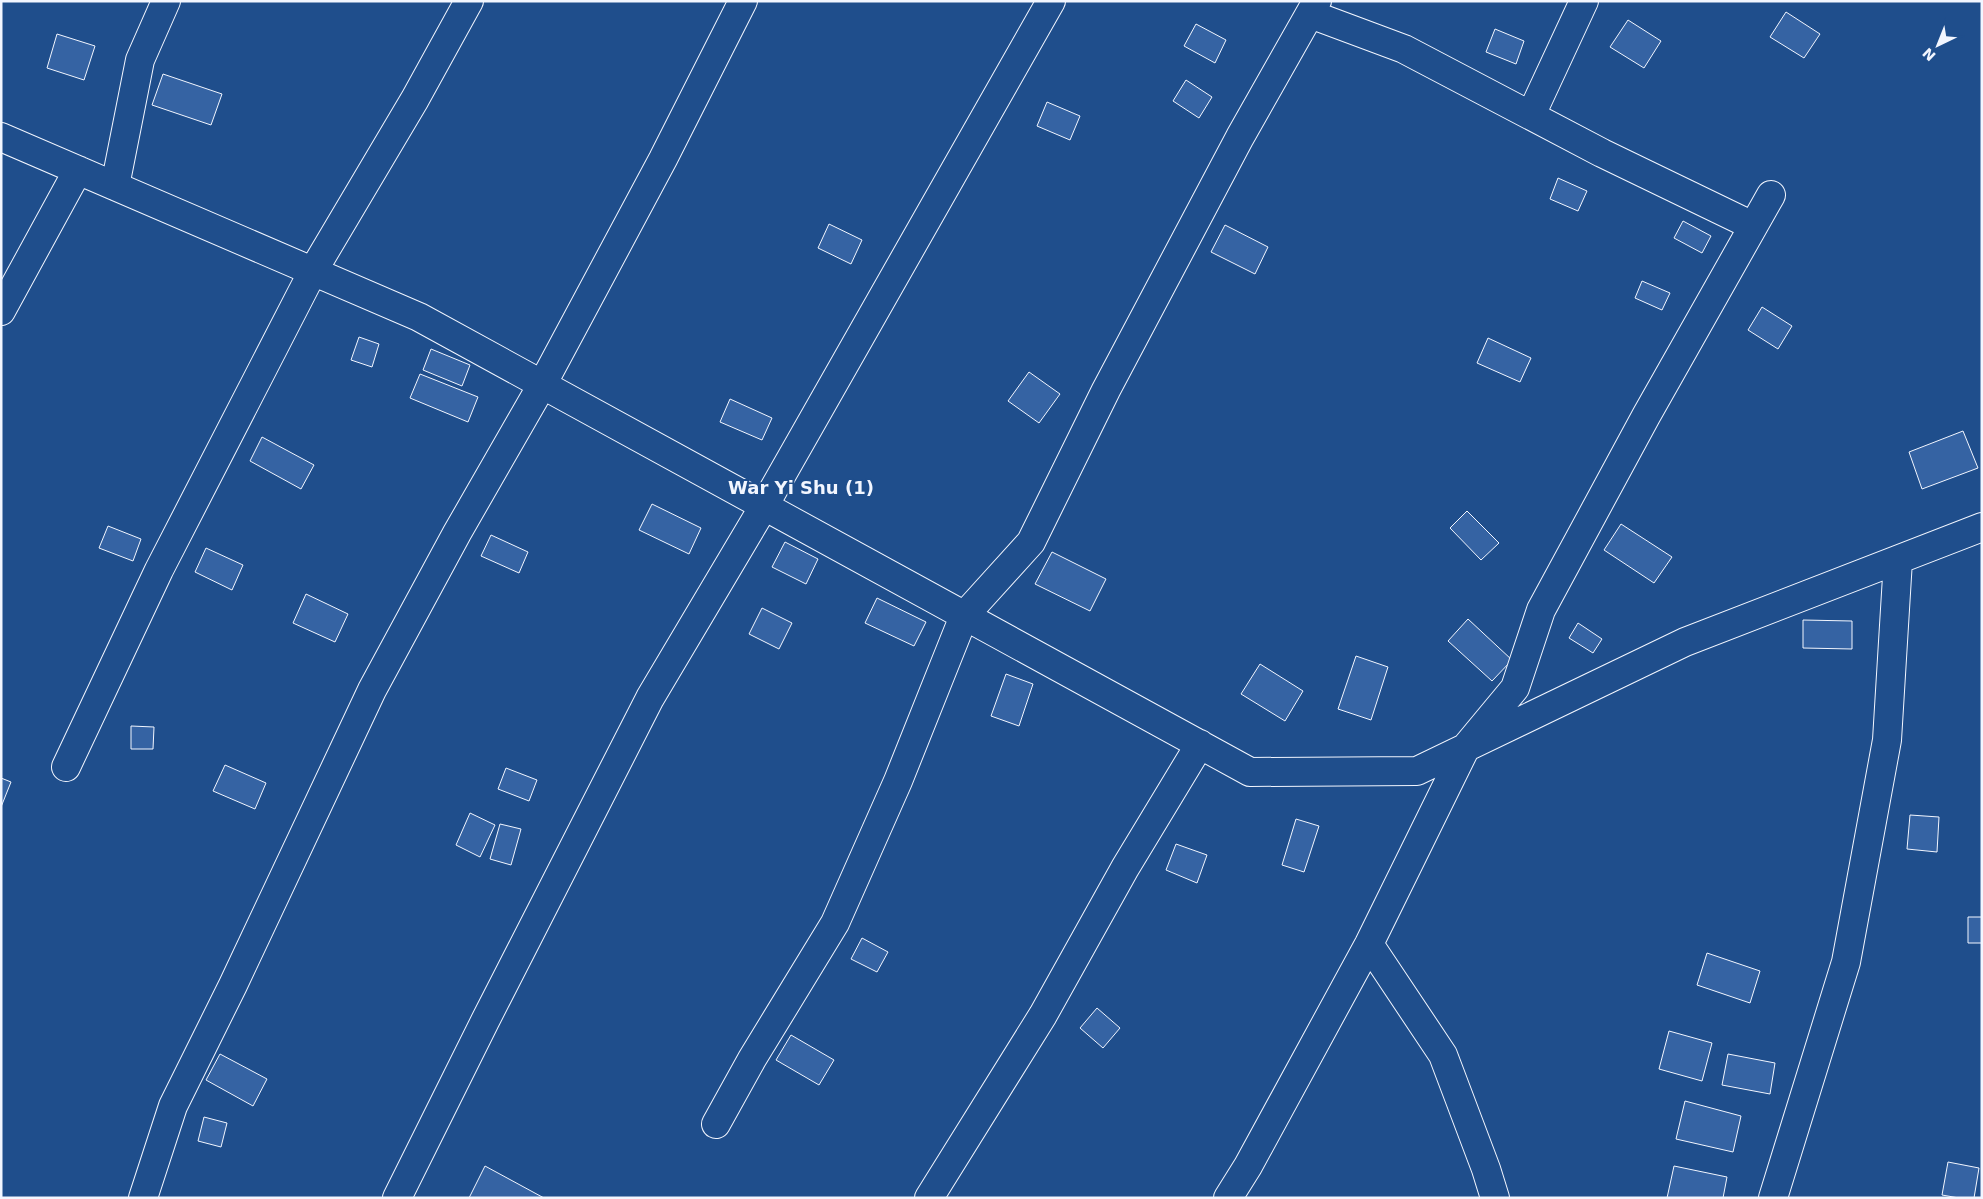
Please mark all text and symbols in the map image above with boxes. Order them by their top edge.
north arrow [1913,20,1963,70]
text: N [1919,45,1939,64]
district label: War Yi Shu (1) [728,477,874,498]

